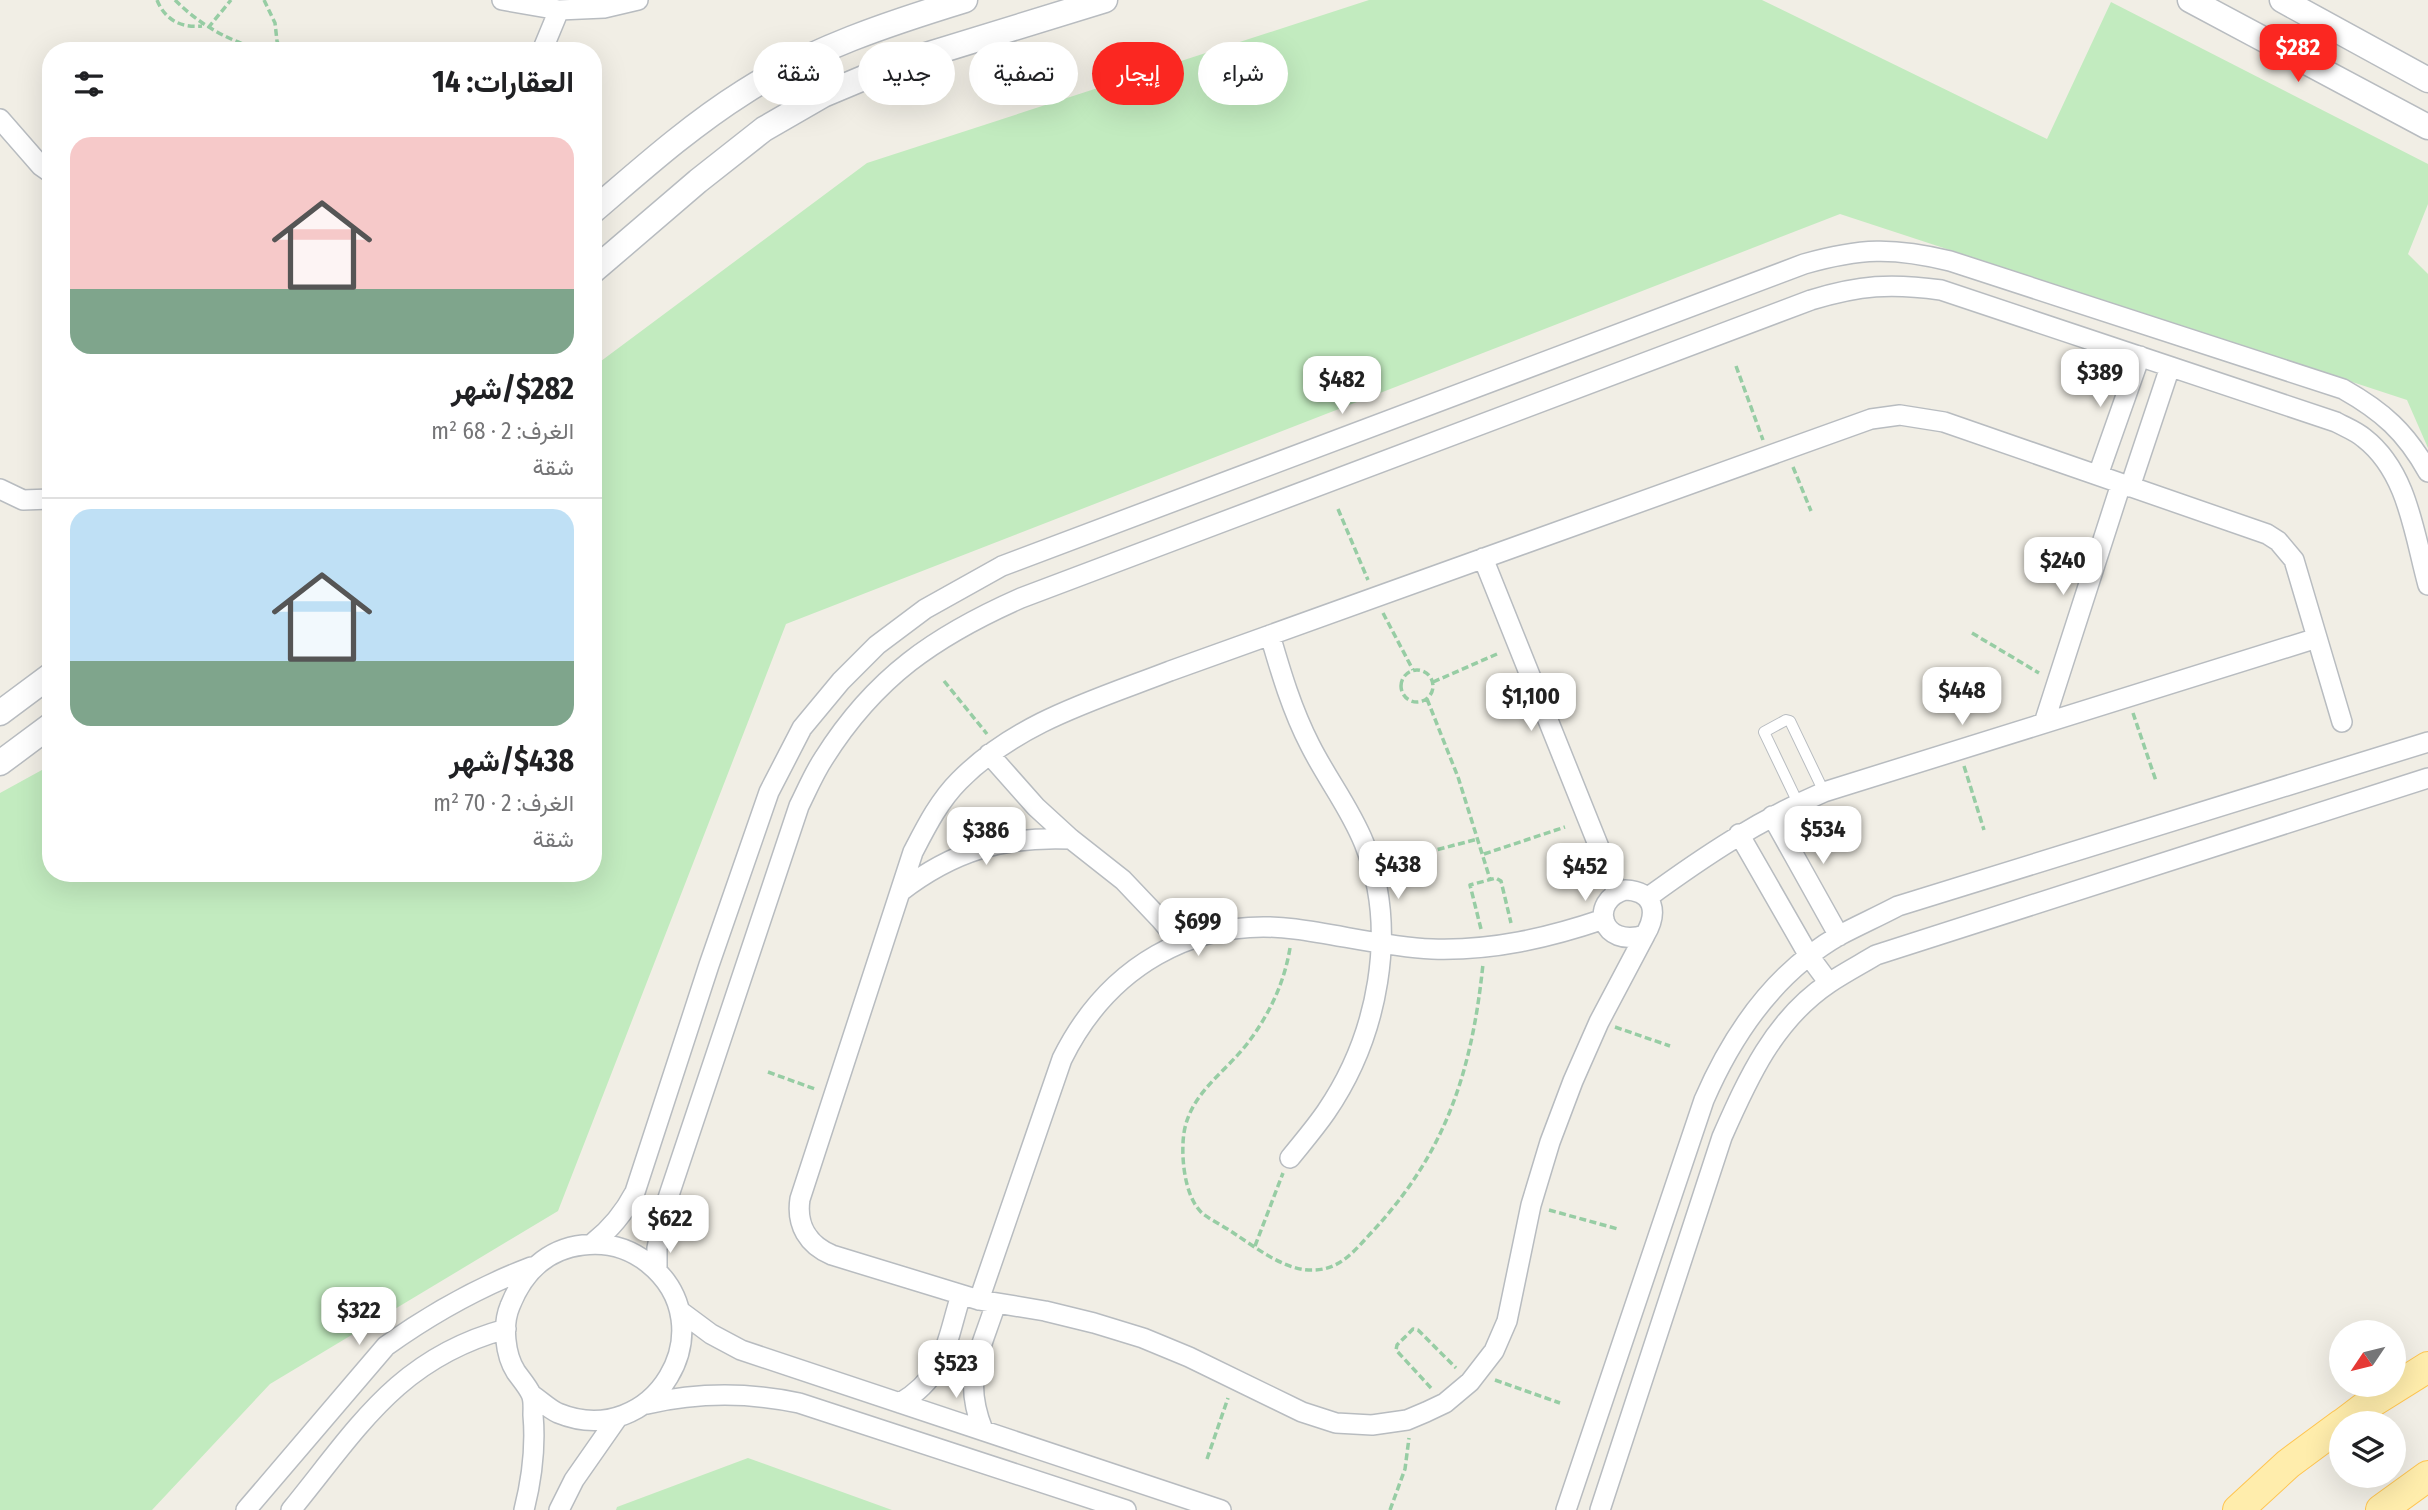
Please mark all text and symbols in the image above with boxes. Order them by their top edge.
pin: $282 [2257,24,2339,84]
text: $282 [2276,33,2320,61]
chip: شقة [753,42,844,105]
chip: جديد [858,42,955,105]
chip: تصفية [969,42,1078,105]
chip: إيجار [1092,42,1184,105]
chip: شراء [1198,42,1288,105]
text: العقارات: 14 [432,64,574,100]
icon: filters [70,65,108,103]
icon: home [259,182,385,308]
pin: $389 [2059,350,2141,409]
pin: $482 [1301,356,1383,416]
text: $389 [2077,358,2123,386]
text: $482 [1319,365,1365,393]
text: $282/شهر [451,371,574,407]
text: الغرف: 2 · 68 m² [431,417,574,445]
text: شقة [532,453,574,481]
pin: $240 [2022,538,2104,597]
text: $240 [2040,546,2086,574]
icon: home [259,554,385,680]
pin: $448 [1921,668,2003,727]
pin: $1,100 [1474,674,1588,733]
text: $448 [1938,676,1986,704]
text: $1,100 [1502,682,1560,710]
text: $438/شهر [449,743,574,779]
text: الغرف: 2 · 70 m² [433,789,574,817]
pin: $534 [1782,806,1864,866]
pin: $386 [945,808,1027,867]
text: $534 [1800,815,1846,843]
text: $386 [963,816,1009,844]
text: شقة [532,825,574,853]
pin: $438 [1357,842,1439,901]
pin: $452 [1544,844,1626,903]
text: $438 [1375,850,1421,878]
text: $452 [1563,852,1607,880]
pin: $699 [1157,898,1239,958]
text: $699 [1175,907,1221,935]
pin: $622 [629,1196,711,1255]
text: $622 [648,1204,692,1232]
pin: $322 [318,1288,400,1347]
text: $322 [337,1296,381,1324]
north arrow [2329,1320,2406,1396]
map controls [2329,1320,2406,1488]
pin: $523 [915,1340,997,1400]
text: $523 [934,1349,978,1377]
button: layers [2329,1411,2406,1488]

